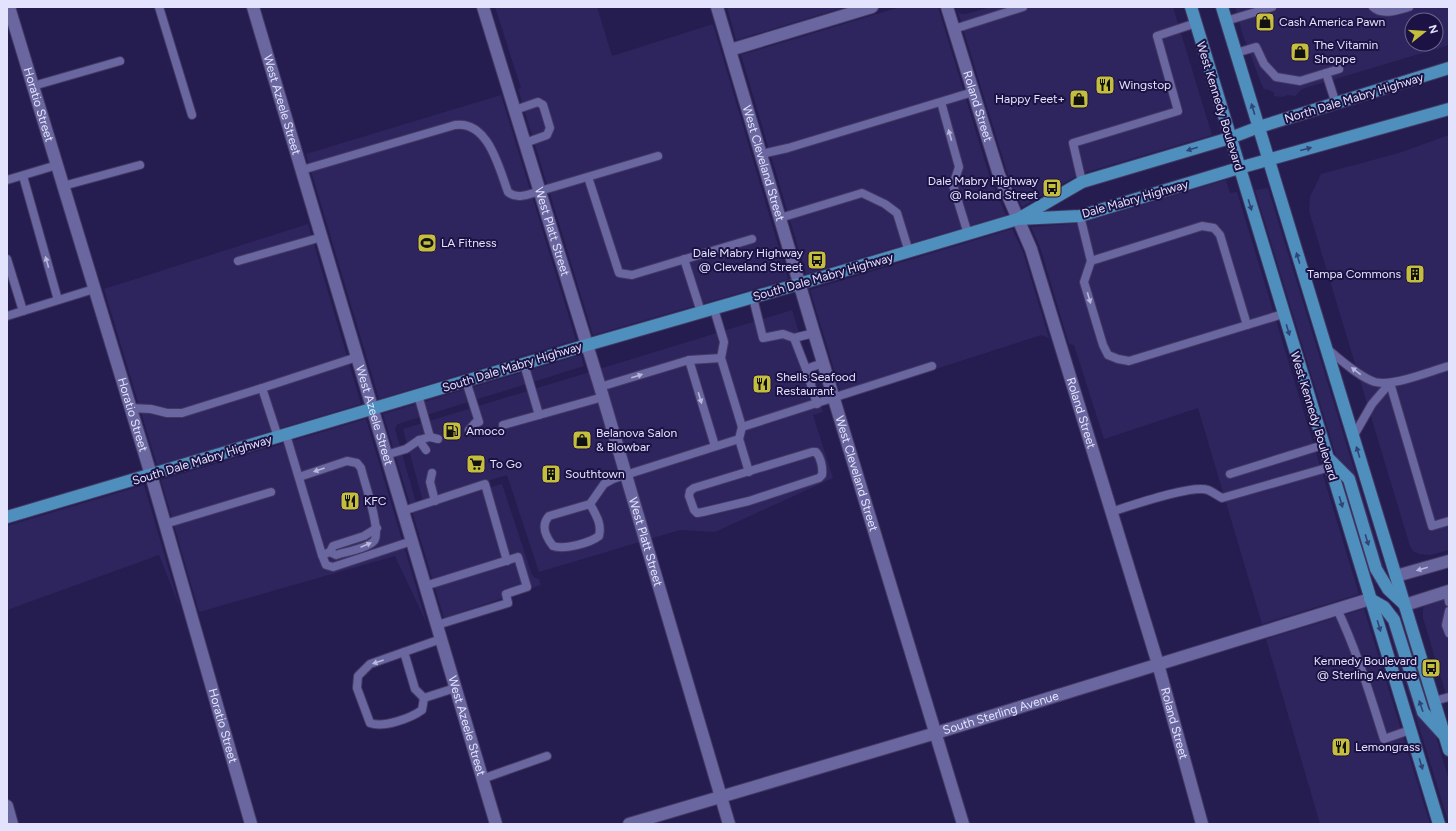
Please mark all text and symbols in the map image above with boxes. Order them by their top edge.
shop icon: Cash America Pawn [1254,11,1276,33]
north arrow [1404,12,1444,52]
place label: Cash America Pawn [1279,15,1386,29]
text: N [1426,23,1441,35]
place label: The Vitamin Shoppe [1314,38,1379,66]
street label: West Kennedy Boulevard [1194,40,1246,172]
shop icon: The Vitamin Shoppe [1289,41,1311,63]
street label: West Azeele Street [261,53,304,157]
street label: Horatio Street [21,66,57,144]
street label: Roland Street [960,69,995,144]
street label: North Dale Mabry Highway [1283,70,1426,126]
restaurant icon: Wingstop [1094,74,1116,96]
place label: Wingstop [1119,78,1171,92]
shop icon: Happy Feet+ [1068,88,1090,110]
place label: Happy Feet+ [995,92,1065,106]
one-way arrow [1250,103,1256,115]
street label: West Cleveland Street [740,104,787,223]
one-way arrow [947,128,953,140]
one-way arrow [1186,146,1198,152]
one-way arrow [1300,146,1312,152]
place label: Dale Mabry Highway @ Roland Street [928,174,1039,202]
bus stop icon: Dale Mabry Highway @ Roland Street [1041,177,1063,199]
street label: Dale Mabry Highway [1080,177,1191,221]
street label: West Platt Street [532,185,573,278]
one-way arrow [1247,199,1253,211]
sports icon: LA Fitness [416,232,438,254]
place label: LA Fitness [441,236,497,250]
place label: Dale Mabry Highway @ Cleveland Street [693,246,804,274]
bus stop icon: Dale Mabry Highway @ Cleveland Street [806,249,828,271]
street label: South Dale Mabry Highway [751,250,895,304]
one-way arrow [1295,251,1301,263]
one-way arrow [44,256,50,268]
building icon: Tampa Commons [1404,263,1426,285]
place label: Tampa Commons [1307,267,1401,281]
one-way arrow [1086,293,1092,305]
one-way arrow [1285,324,1291,336]
street label: South Dale Mabry Highway [440,339,584,395]
street label: West Kennedy Boulevard [1288,350,1340,482]
street label: West Azeele Street [353,364,396,467]
one-way arrow [1350,367,1361,375]
place label: Shells Seafood Restaurant [776,370,856,398]
one-way arrow [631,373,643,379]
restaurant icon: Shells Seafood Restaurant [751,373,773,395]
street label: Horatio Street [115,376,151,454]
street label: Roland Street [1064,376,1099,451]
one-way arrow [697,392,703,404]
street label: West Cleveland Street [832,414,881,534]
fuel station icon: Amoco [441,420,463,442]
place label: Amoco [466,424,505,438]
place label: Belanova Salon & Blowbar [596,426,677,454]
shop icon: Belanova Salon & Blowbar [571,429,593,451]
street label: South Dale Mabry Highway [130,432,274,488]
one-way arrow [1355,446,1361,458]
supermarket icon: To Go [465,453,487,475]
place label: To Go [490,457,522,471]
building icon: Southtown [540,463,562,485]
place label: Southtown [565,467,625,481]
one-way arrow [313,468,325,474]
restaurant icon: KFC [339,490,361,512]
place label: KFC [364,494,387,508]
street label: West Platt Street [626,496,666,588]
one-way arrow [1338,496,1344,508]
one-way arrow [1365,534,1371,546]
one-way arrow [361,542,372,548]
one-way arrow [1416,566,1428,572]
one-way arrow [1376,620,1382,632]
place label: Kennedy Boulevard @ Sterling Avenue [1314,654,1417,682]
bus stop icon: Kennedy Boulevard @ Sterling Avenue [1420,657,1442,679]
one-way arrow [371,659,383,665]
street label: West Azeele Street [445,674,488,778]
street label: Roland Street [1158,686,1191,761]
street label: Horatio Street [206,687,240,765]
street label: South Sterling Avenue [941,688,1061,737]
one-way arrow [1418,700,1424,712]
restaurant icon: Lemongrass [1330,736,1352,758]
place label: Lemongrass [1355,740,1420,754]
one-way arrow [1418,758,1424,770]

